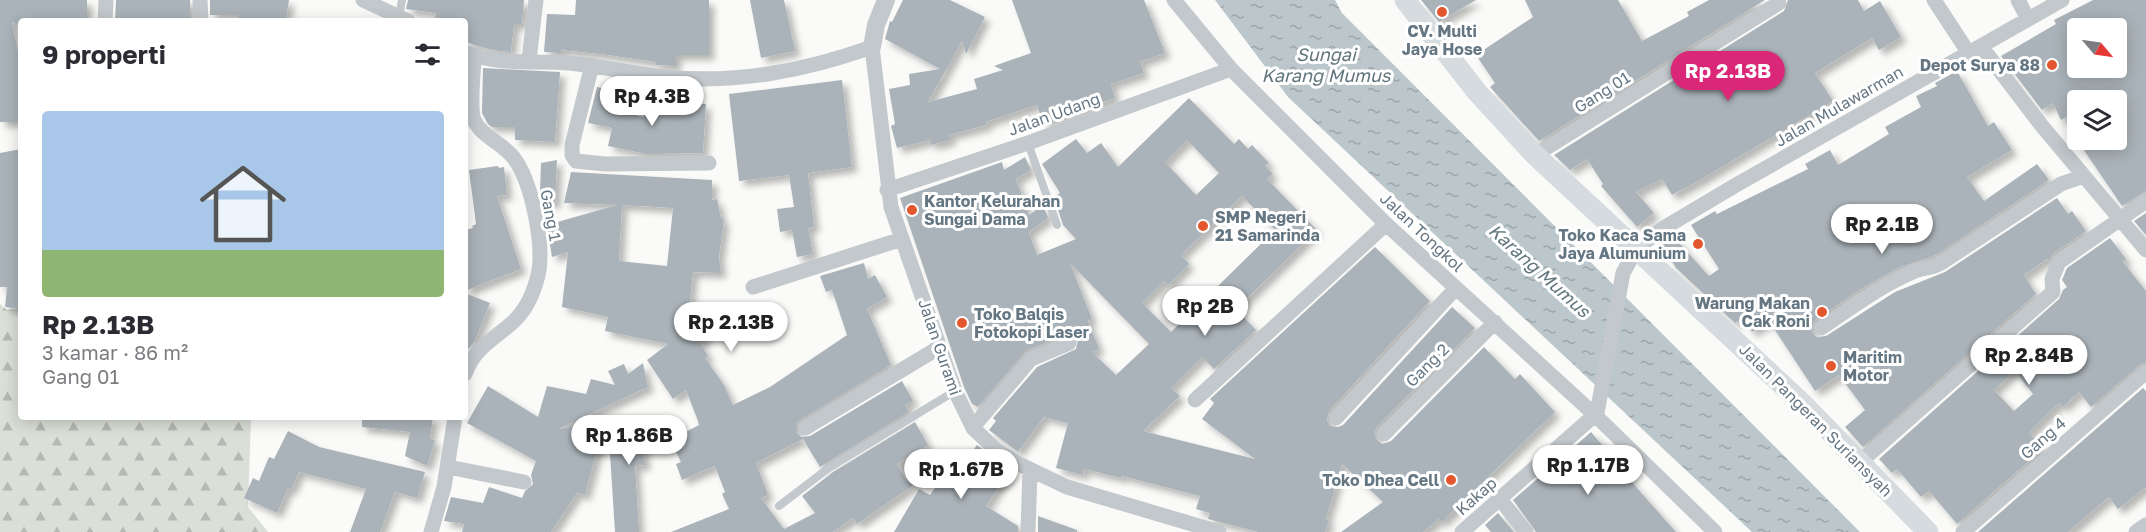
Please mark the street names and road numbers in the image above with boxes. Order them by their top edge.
street label: Jalan Mulawarman [1772,61,1906,151]
street label: Gang 01 [1571,67,1634,117]
street label: Jalan Udang [1005,88,1103,140]
street label: Gang 1 [536,188,566,243]
street label: Jalan Tongkol [1376,188,1468,276]
street label: Jalan Gurami [914,296,966,398]
street label: Gang 2 [1401,339,1453,391]
street label: Jalan Pangeran Suriansyah [1735,339,1897,501]
street label: Gang 4 [2016,413,2070,463]
street label: Kakap [1451,473,1501,519]

